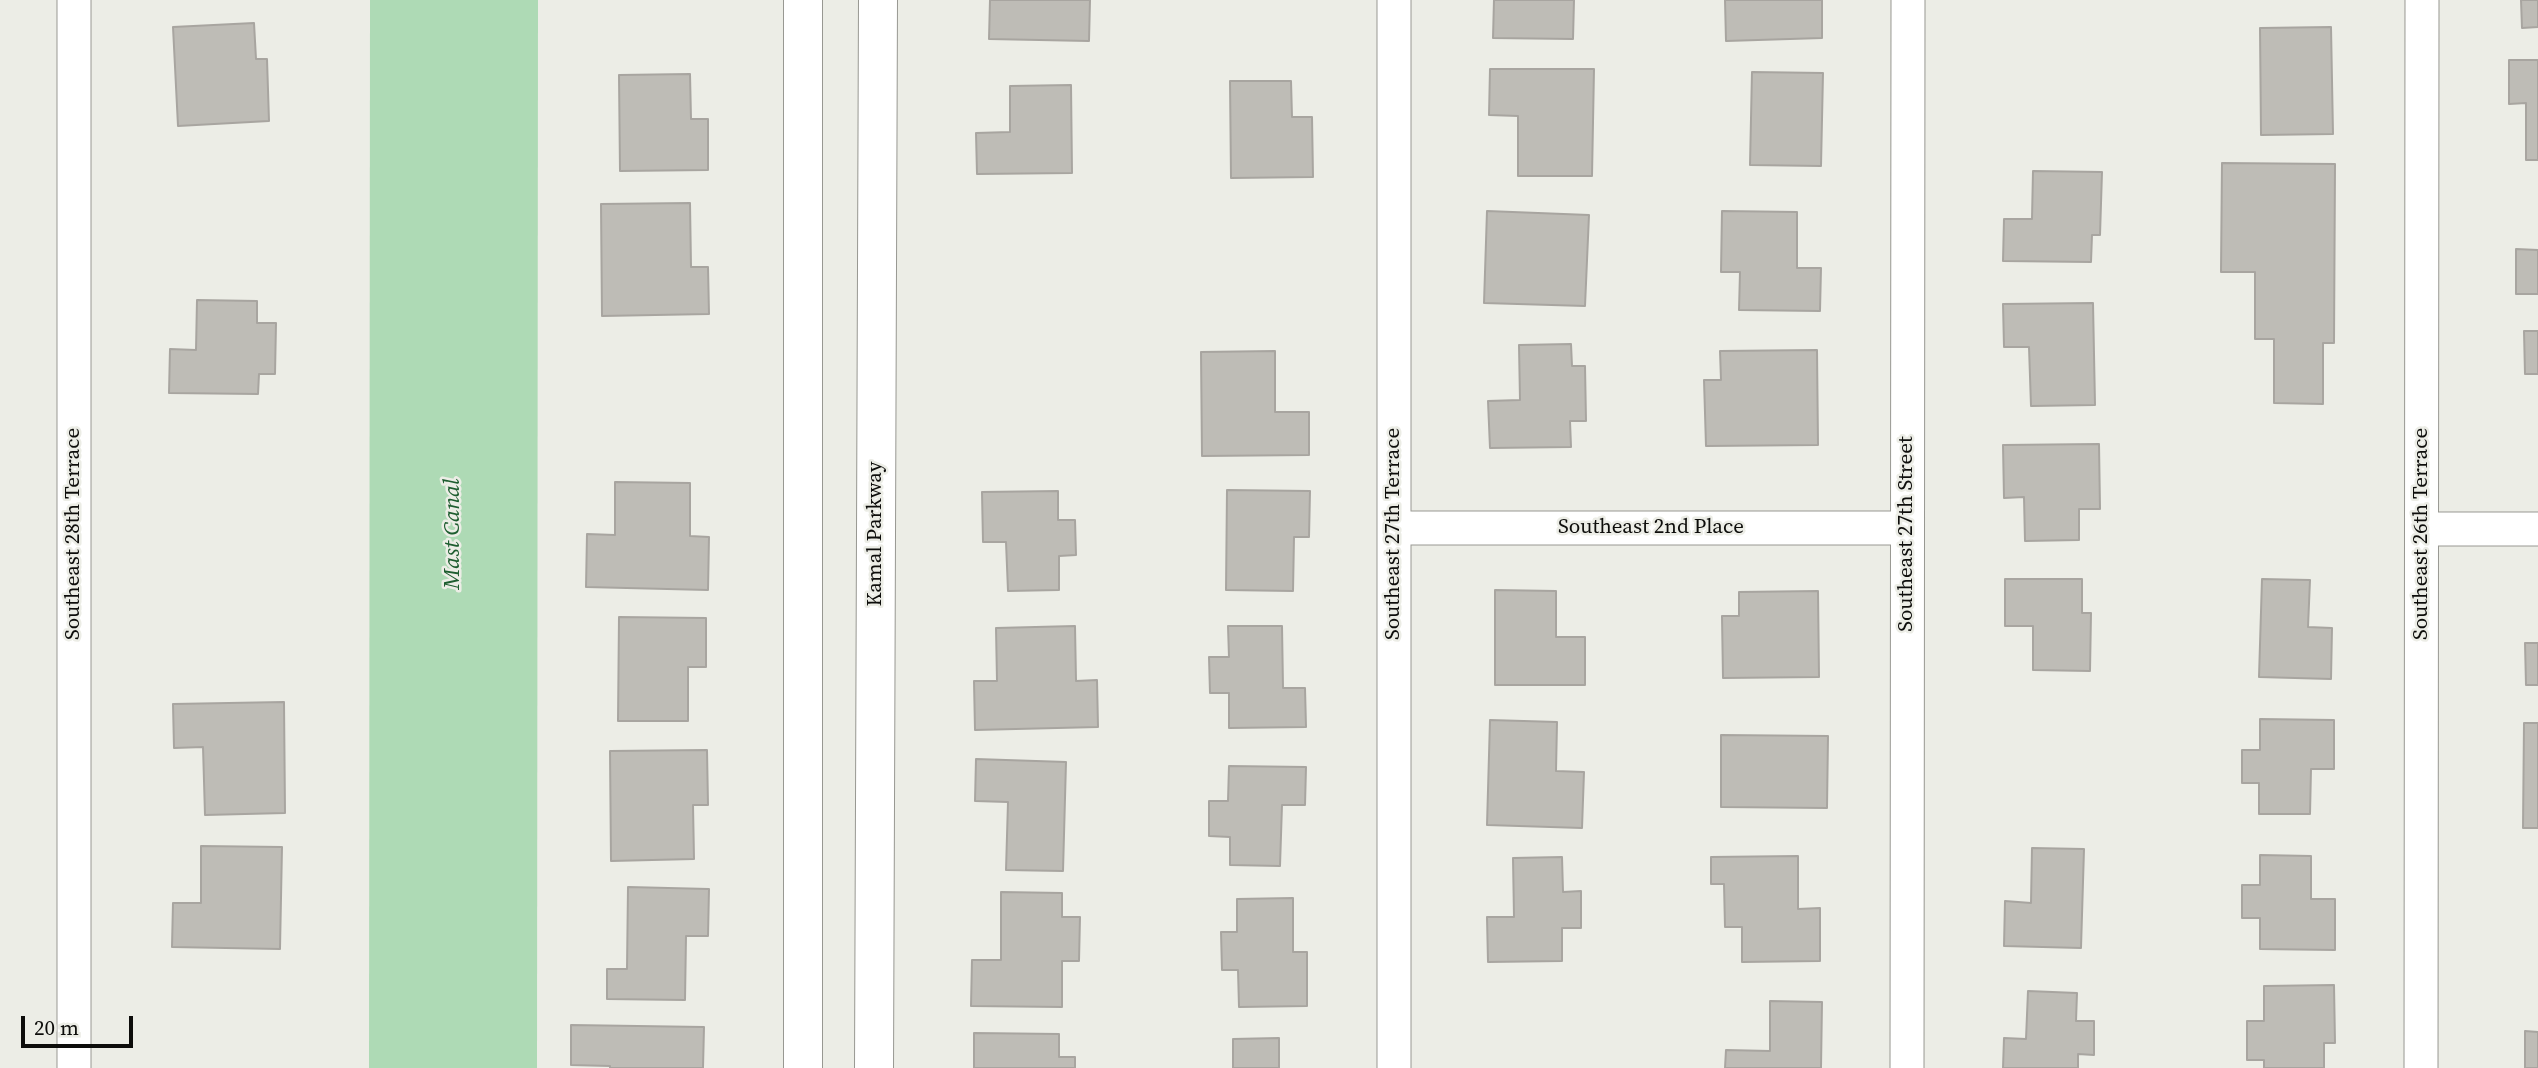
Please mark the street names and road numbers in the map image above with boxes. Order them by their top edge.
street label: Southeast 28th Terrace [61,428,87,640]
street label: Southeast 27th Terrace [1381,428,1407,640]
street label: Southeast 26th Terrace [2409,428,2435,640]
street label: Southeast 27th Street [1894,436,1920,632]
street label: Kamal Parkway [863,461,889,607]
street label: Southeast 2nd Place [1558,515,1744,541]

